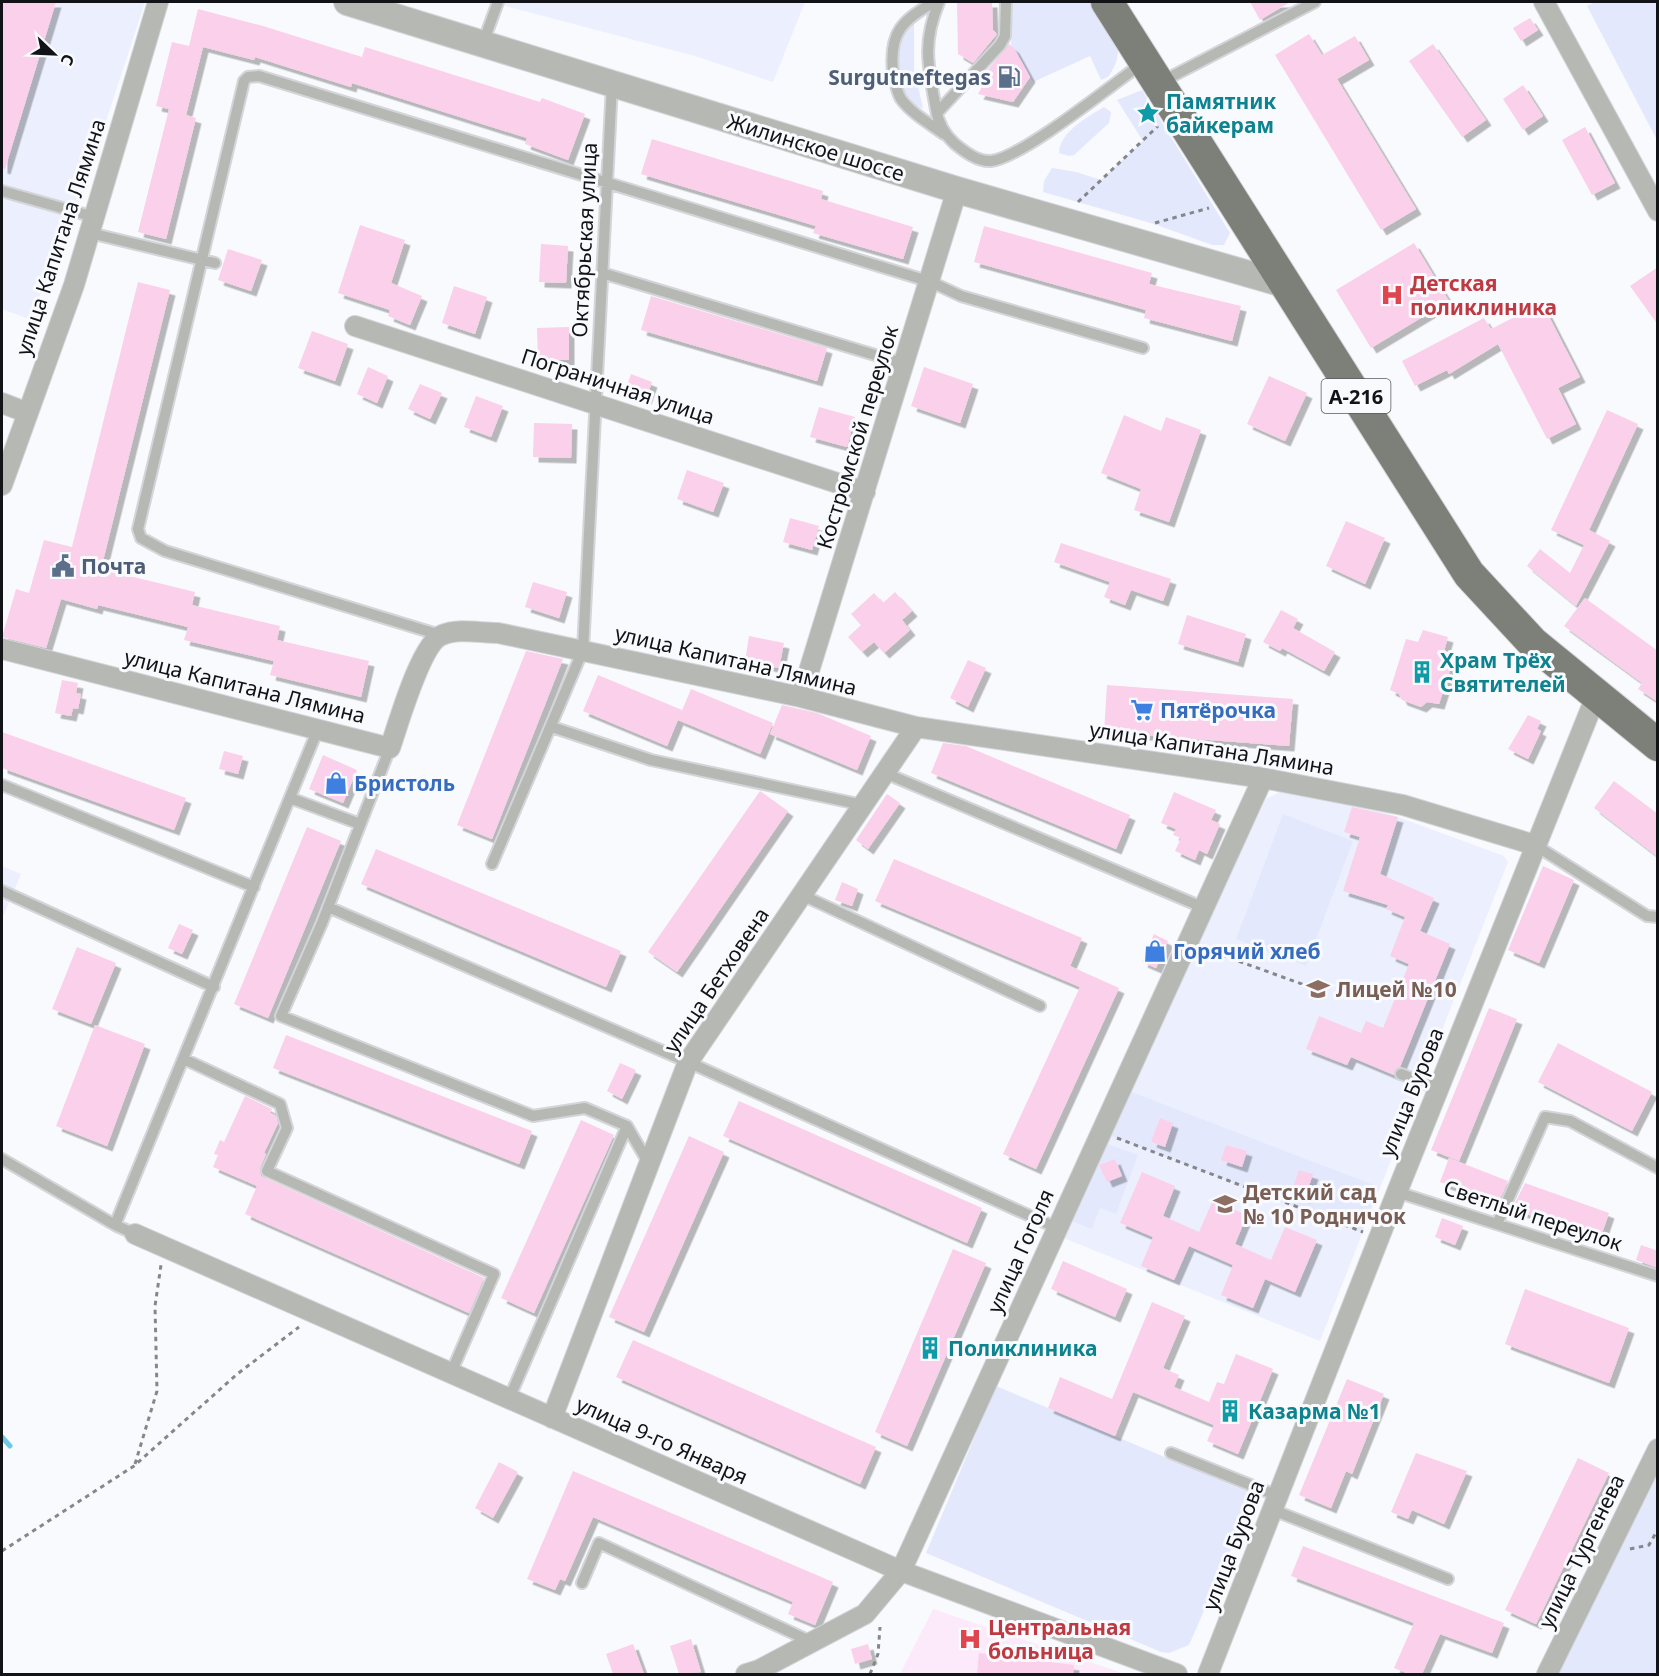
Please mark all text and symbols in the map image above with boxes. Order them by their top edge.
north arrow [24,24,84,84]
text: С [56,51,80,69]
place label: Surgutneftegas [828,63,991,91]
fuel station icon: Surgutneftegas [996,64,1022,90]
place label: Памятник байкерам [1166,87,1276,139]
place icon: Памятник байкерам [1135,100,1161,126]
street label: Жилинское шоссе [724,107,908,187]
street label: улица Капитана Лямина [8,115,112,359]
street label: Октябрьская улица [565,142,603,338]
place label: Детская поликлиника [1410,269,1557,321]
hospital icon: Детская поликлиника [1379,282,1405,308]
street label: Костромской переулок [810,322,904,552]
street label: Пограничная улица [518,342,718,430]
road number: А-216 [1322,379,1390,413]
place label: Почта [81,552,146,580]
public building icon: Почта [50,553,76,579]
street label: улица Капитана Лямина [612,619,860,701]
street label: улица Капитана Лямина [122,642,368,730]
place label: Храм Трёх Святителей [1440,646,1566,698]
building icon: Храм Трёх Святителей [1409,659,1435,685]
place label: Пятёрочка [1160,696,1276,724]
supermarket icon: Пятёрочка [1129,697,1155,723]
street label: улица Капитана Лямина [1088,715,1336,781]
place label: Бристоль [354,769,455,797]
shop icon: Бристоль [323,770,349,796]
street label: улица Бетховена [657,902,775,1058]
place label: Горячий хлеб [1173,937,1321,965]
shop icon: Горячий хлеб [1142,938,1168,964]
place label: Лицей №10 [1336,975,1457,1003]
school or university icon: Лицей №10 [1305,976,1331,1002]
street label: улица Бурова [1372,1023,1450,1161]
street label: Светлый переулок [1440,1173,1626,1257]
place label: Детский сад № 10 Родничок [1243,1178,1406,1230]
street label: улица Гоголя [980,1184,1060,1318]
school or university icon: Детский сад № 10 Родничок [1212,1191,1238,1217]
place label: Поликлиника [948,1334,1097,1362]
building icon: Поликлиника [917,1335,943,1361]
street label: улица 9-го Января [572,1390,752,1490]
place label: Казарма №1 [1248,1397,1381,1425]
building icon: Казарма №1 [1217,1398,1243,1424]
street label: улица Тургенева [1532,1469,1630,1633]
street label: улица Бурова [1195,1476,1271,1614]
place label: Центральная больница [988,1613,1131,1665]
hospital icon: Центральная больница [957,1626,983,1652]

